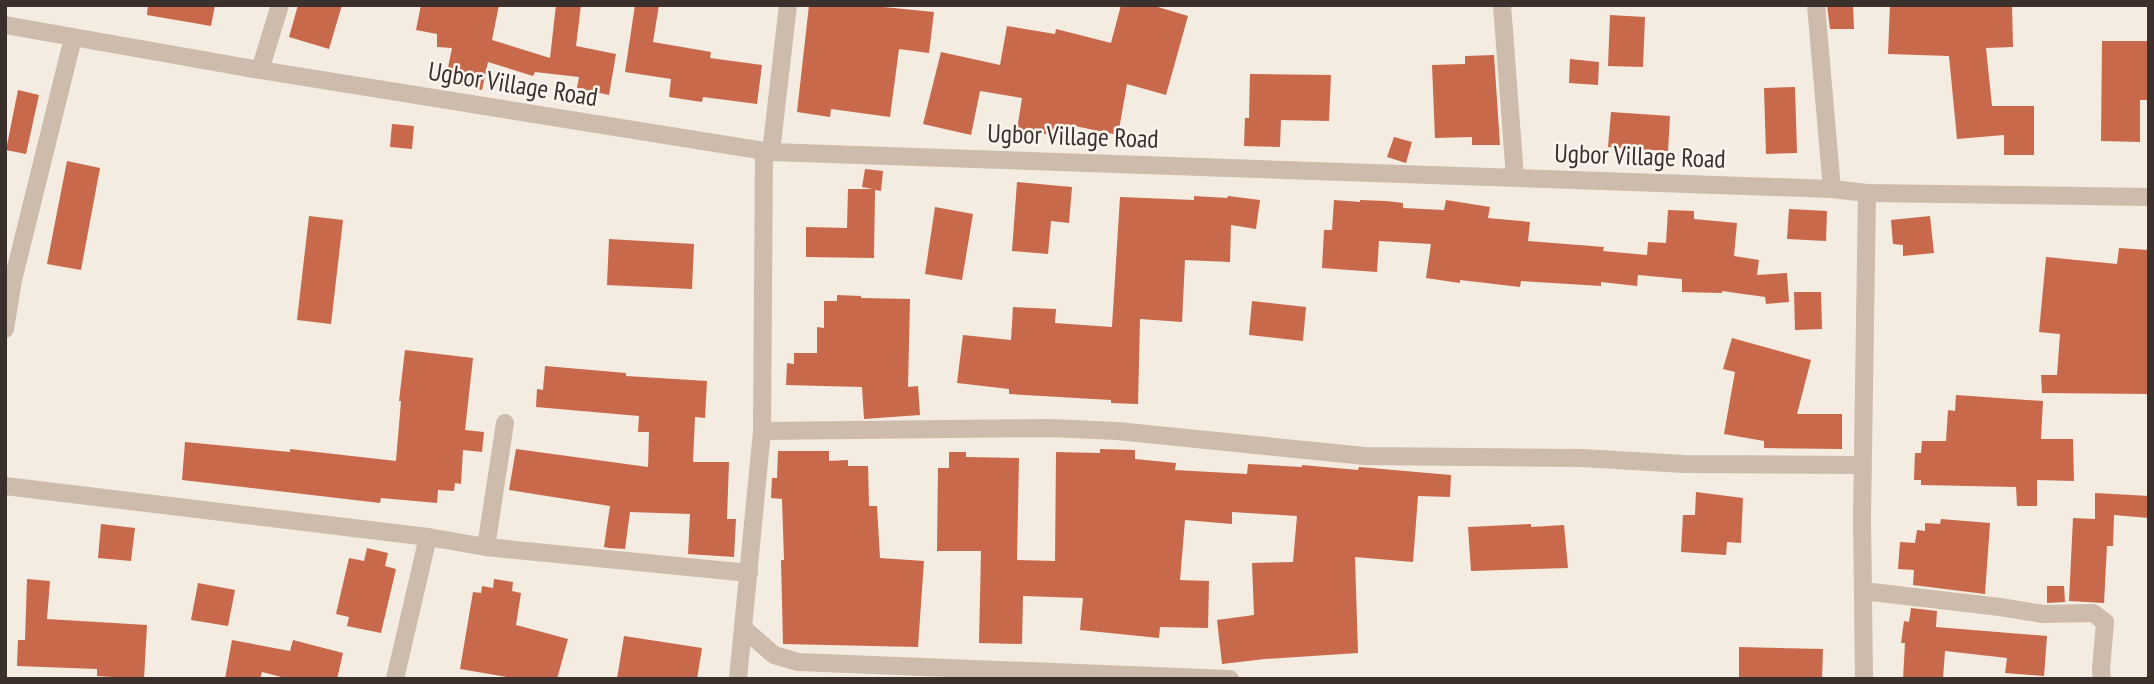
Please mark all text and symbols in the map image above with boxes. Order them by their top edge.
street label: Ugbor Village Road [426,54,600,113]
street label: Ugbor Village Road [987,116,1159,155]
street label: Ugbor Village Road [1554,136,1726,175]

